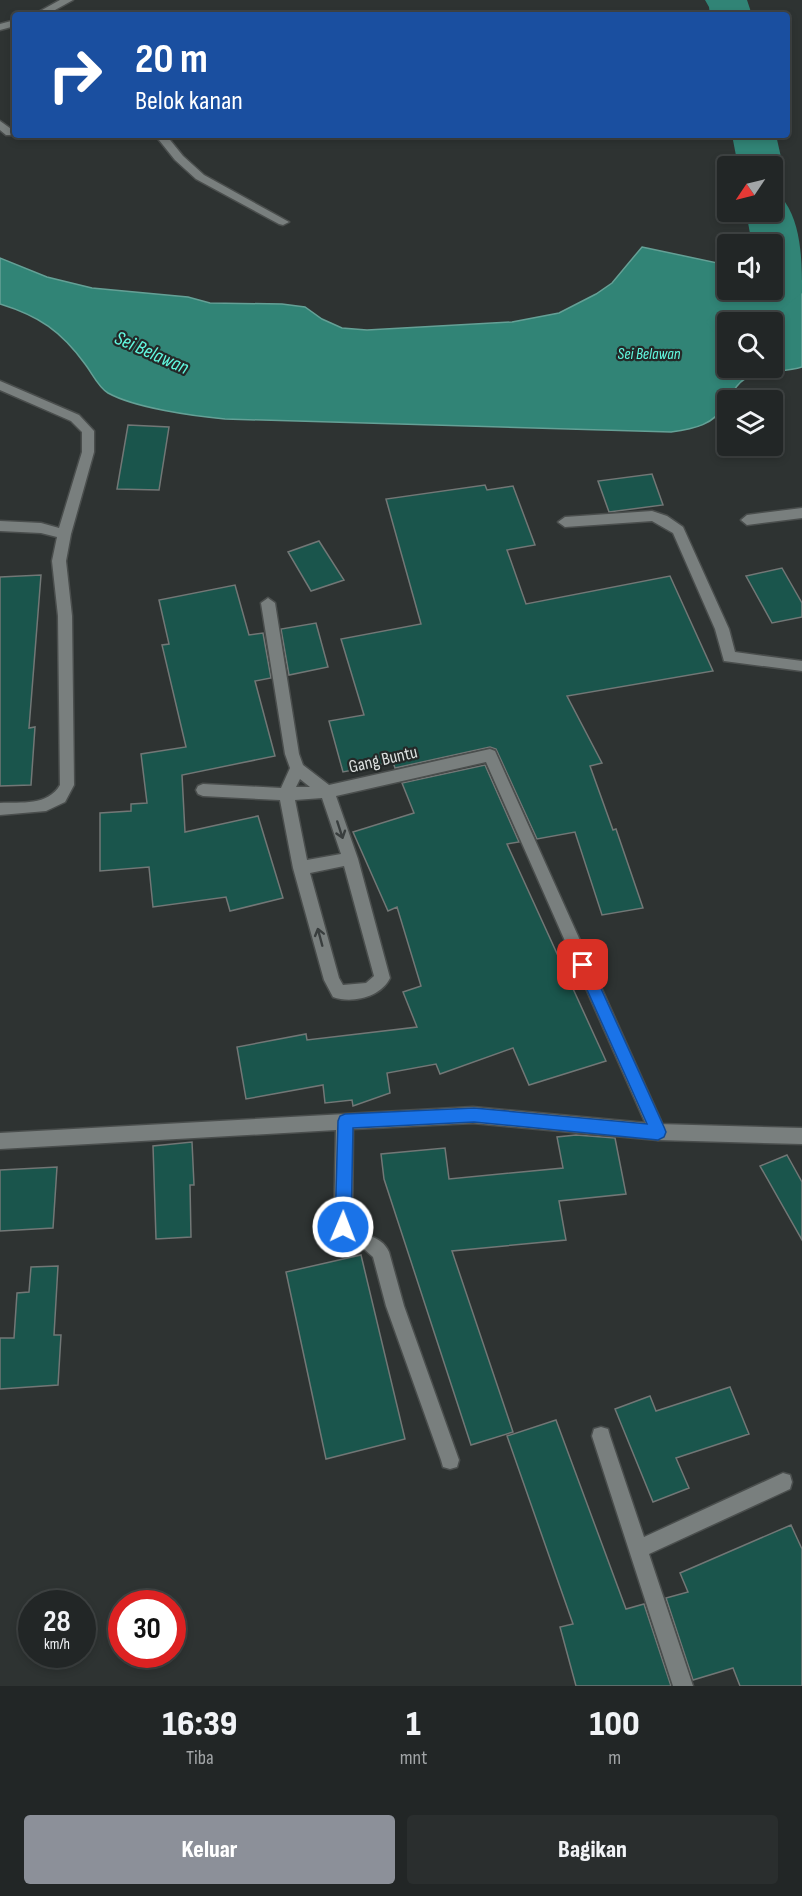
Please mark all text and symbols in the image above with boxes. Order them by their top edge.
text: 20 m [135,34,208,85]
icon: right [36,36,114,114]
text: Belok kanan [135,85,243,117]
north arrow [717,156,783,222]
map controls [717,156,783,456]
button: sound [717,234,783,300]
button: search [717,312,783,378]
water label: Sei Belawan [111,326,192,380]
water label: Sei Belawan [618,345,681,364]
button: layers [717,390,783,456]
street label: Gang Buntu [347,741,420,778]
one-way arrow [336,820,347,839]
one-way arrow [314,928,325,947]
pin [557,939,608,990]
icon: arrive [566,948,599,981]
position arrow [311,1195,375,1259]
speed limit sign: 30 [108,1590,186,1668]
text: 28 [43,1604,71,1640]
text: km/h [44,1635,70,1654]
text: 16:39 [162,1703,237,1746]
text: 1 [406,1703,421,1746]
text: 100 [590,1703,640,1746]
text: Tiba [186,1746,214,1770]
text: mnt [400,1746,427,1770]
text: m [608,1746,621,1770]
button: Keluar [24,1815,395,1884]
button: Bagikan [407,1815,778,1884]

